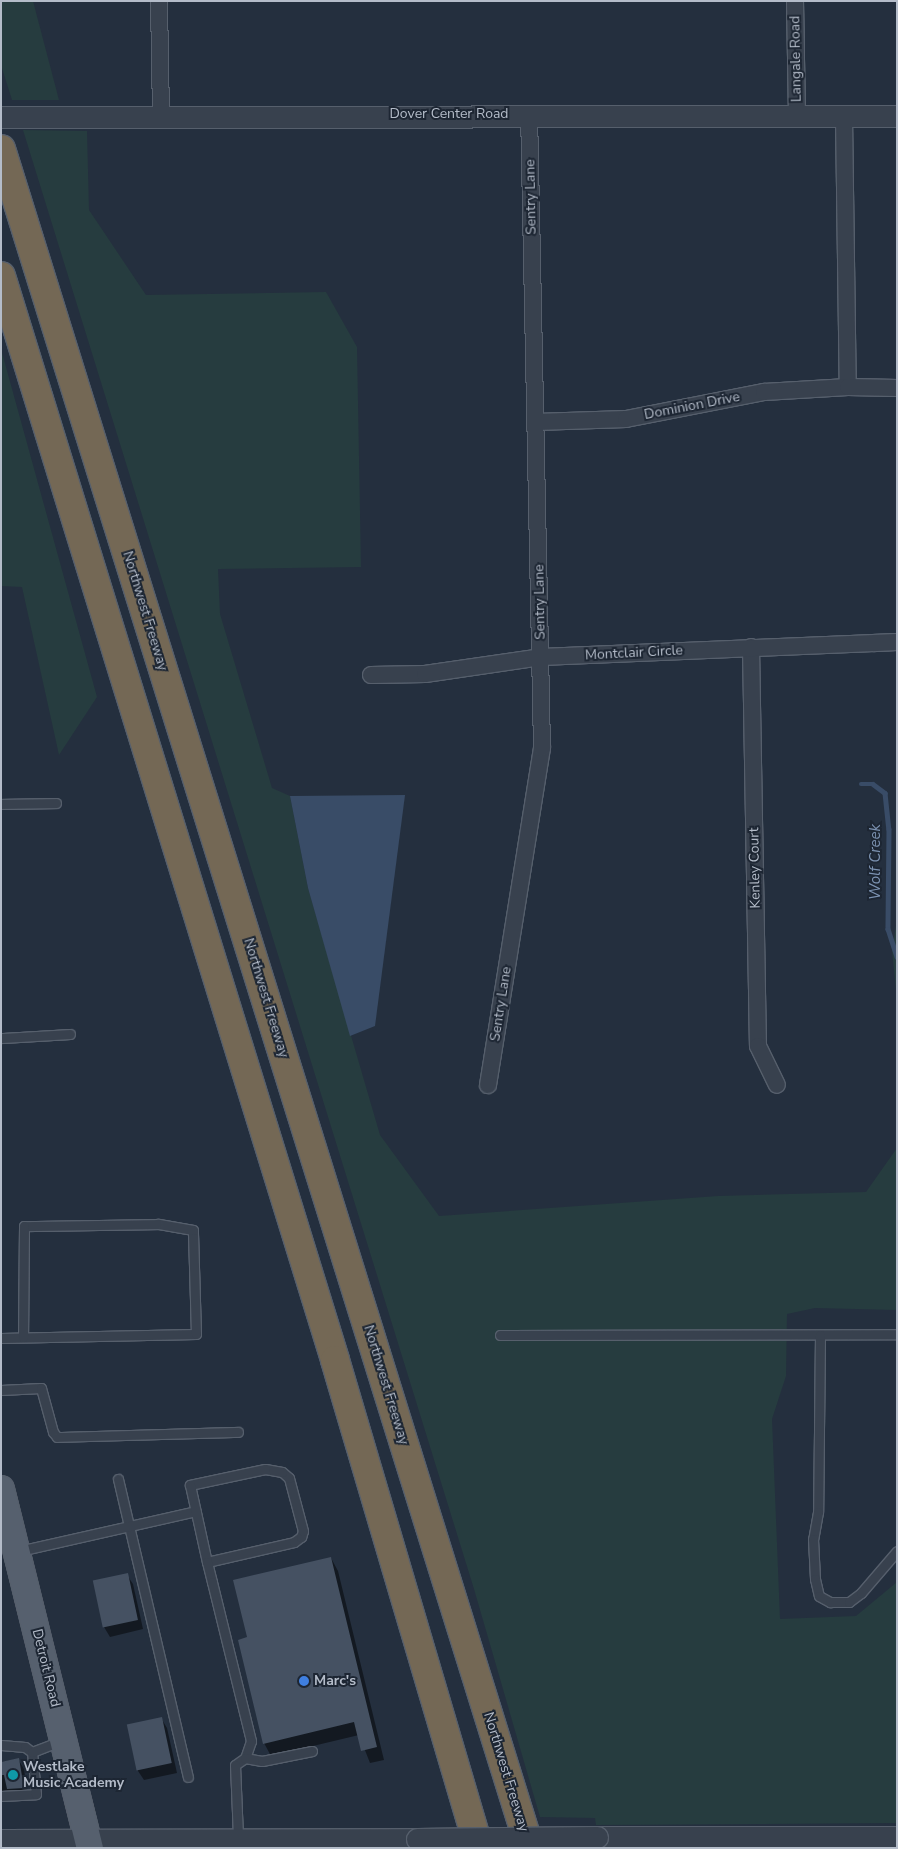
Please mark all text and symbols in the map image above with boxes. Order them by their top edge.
street label: Langale Road [787,16,805,102]
street label: Dover Center Road [389,106,509,122]
street label: Sentry Lane [522,159,540,235]
street label: Dominion Drive [643,388,741,424]
street label: Northwest Freeway [119,549,171,673]
street label: Sentry Lane [531,564,549,640]
street label: Montclair Circle [585,642,683,664]
water label: Wolf Creek [867,824,885,900]
street label: Kenley Court [746,827,764,909]
street label: Northwest Freeway [240,936,292,1060]
street label: Sentry Lane [487,965,515,1043]
street label: Northwest Freeway [360,1323,412,1447]
street label: Detroit Road [28,1627,64,1709]
place label: Marc's [314,1673,356,1689]
marker: Marc's [298,1675,310,1687]
street label: Northwest Freeway [480,1710,532,1834]
place label: Westlake Music Academy [23,1759,124,1791]
marker: Westlake Music Academy [7,1769,19,1781]

